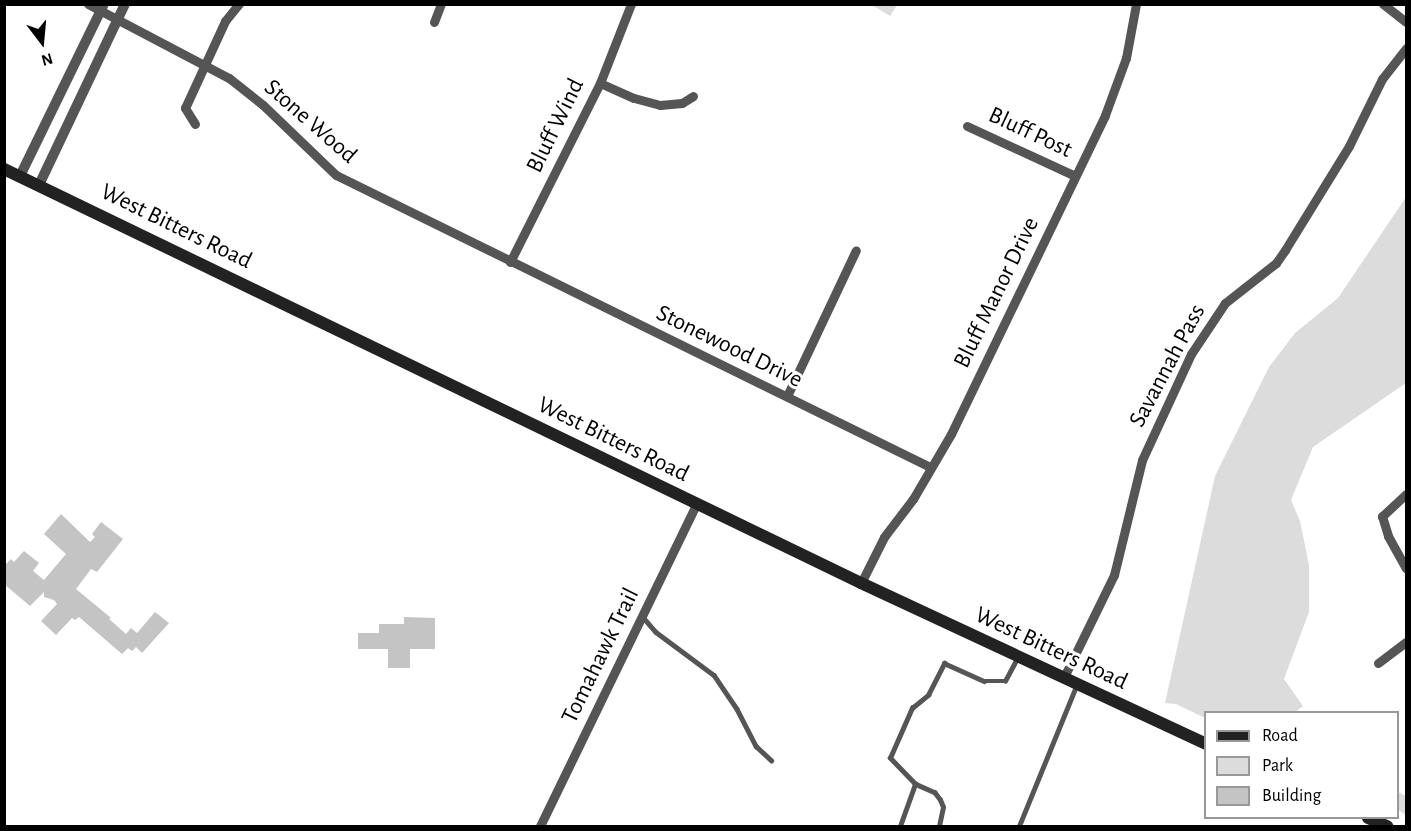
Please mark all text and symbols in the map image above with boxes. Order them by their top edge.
north arrow [12,12,72,72]
text: N [39,50,55,69]
street label: Stone Wood [258,74,362,170]
street label: Bluff Wind [521,74,591,178]
street label: Bluff Post [984,101,1076,165]
street label: West Bitters Road [96,178,256,276]
street label: Bluff Manor Drive [948,213,1046,373]
street label: Stonewood Drive [651,299,807,395]
street label: Savannah Pass [1124,300,1212,432]
street label: West Bitters Road [533,391,693,489]
street label: Tomahawk Trail [556,584,646,728]
street label: West Bitters Road [970,601,1132,697]
legend [1204,711,1399,819]
text: Road [1262,727,1298,745]
text: Park [1262,757,1293,775]
text: Building [1262,787,1321,805]

